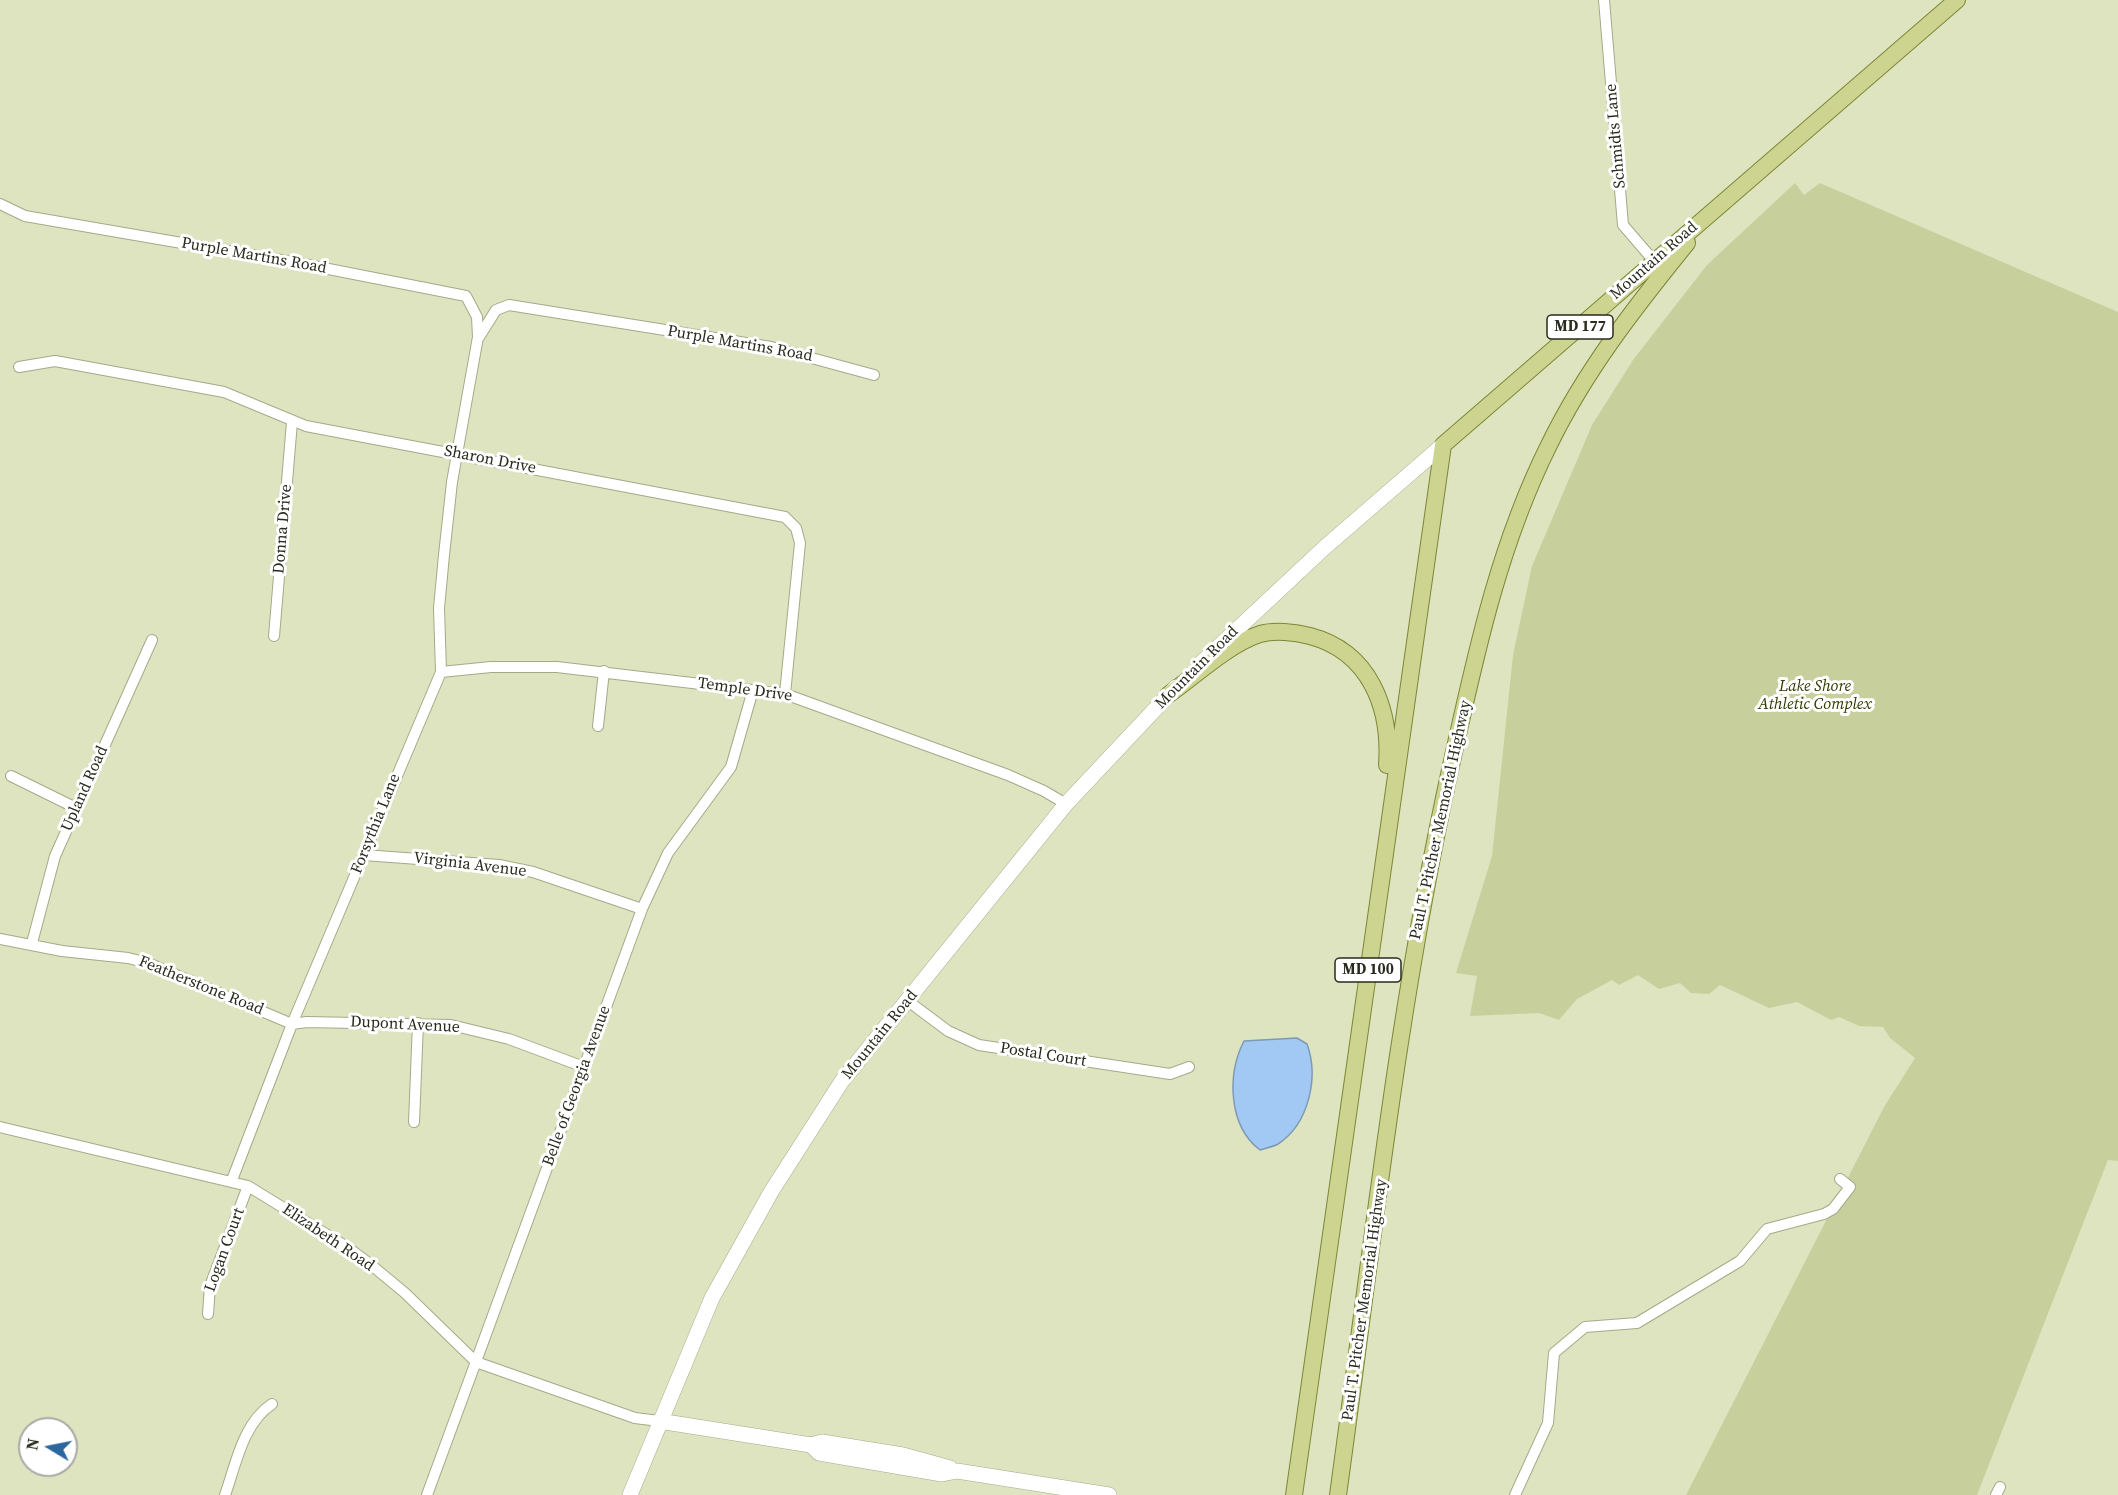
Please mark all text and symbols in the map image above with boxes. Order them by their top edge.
street label: Schmidts Lane [1602,83,1630,189]
street label: Mountain Road [1606,218,1702,304]
street label: Purple Martins Road [180,234,328,278]
road number: MD 177 [1547,315,1613,339]
street label: Purple Martins Road [666,322,814,366]
street label: Sharon Drive [442,442,538,478]
street label: Donna Drive [270,483,296,575]
street label: Mountain Road [1152,623,1242,713]
street label: Temple Drive [696,674,794,706]
park label: Lake Shore Athletic Complex [1758,677,1872,715]
street label: Paul T. Pitcher Memorial Highway [1406,699,1476,941]
street label: Upland Road [58,743,112,835]
street label: Forsythia Lane [347,771,405,877]
street label: Virginia Avenue [412,849,528,881]
street label: Featherstone Road [136,952,266,1020]
road number: MD 100 [1335,958,1401,982]
street label: Mountain Road [838,986,922,1084]
street label: Belle of Georgia Avenue [539,1003,615,1169]
street label: Dupont Avenue [350,1013,460,1037]
street label: Postal Court [999,1039,1087,1071]
street label: Paul T. Pitcher Memorial Highway [1339,1178,1391,1422]
street label: Elizabeth Road [278,1200,378,1276]
street label: Logan Court [201,1205,249,1295]
north arrow [18,1417,78,1477]
text: N [20,1437,44,1452]

